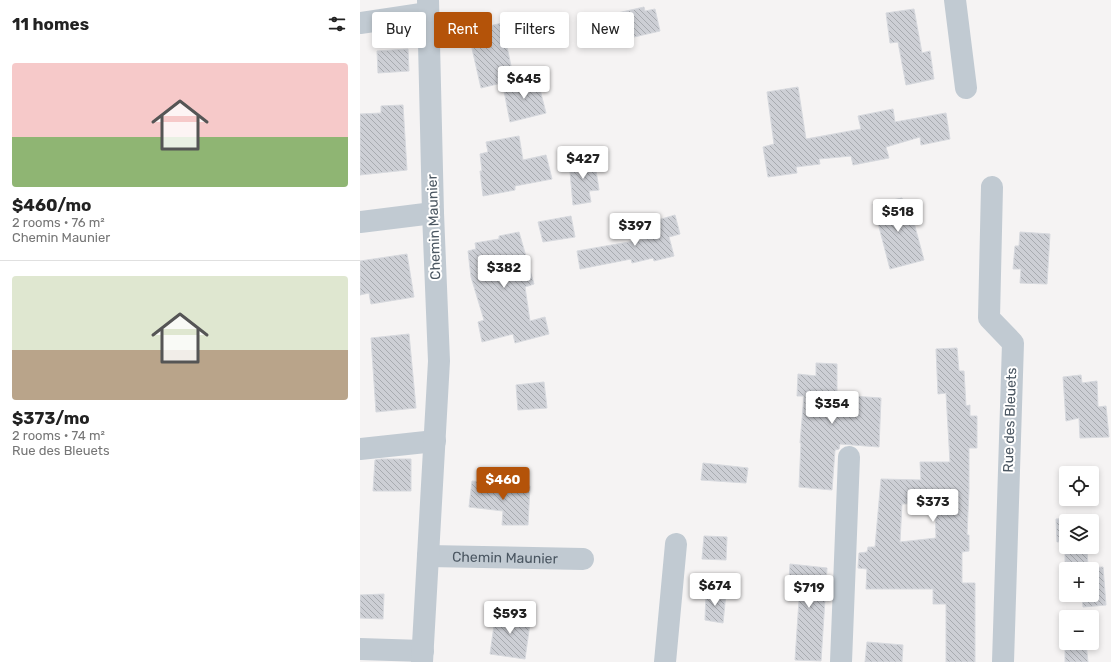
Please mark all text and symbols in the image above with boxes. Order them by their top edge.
chip: Buy [372,12,426,48]
chip: Rent [434,12,492,48]
chip: Filters [500,12,569,48]
chip: New [577,12,634,48]
icon: filters [326,13,348,35]
text: 11 homes [12,14,89,34]
pin: $645 [500,66,548,100]
text: $645 [507,71,541,86]
icon: home [144,89,216,161]
pin: $427 [559,146,607,180]
text: $427 [566,151,600,166]
street label: Chemin Maunier [424,173,444,280]
text: $460/mo [12,195,91,215]
pin: $518 [874,199,922,233]
text: $518 [882,204,914,219]
pin: $397 [611,213,659,247]
text: 2 rooms · 76 m² [12,215,105,230]
text: $397 [618,218,652,233]
text: Chemin Maunier [12,230,110,245]
pin: $382 [480,255,528,289]
text: $382 [487,260,521,275]
icon: home [144,302,216,374]
street label: Rue des Bleuets [1000,367,1020,473]
pin: $354 [808,391,856,425]
text: $354 [815,396,849,411]
text: $373/mo [12,408,90,428]
text: 2 rooms · 74 m² [12,428,105,443]
text: Rue des Bleuets [12,443,110,458]
map controls [1059,466,1099,650]
button: locate [1059,466,1099,506]
pin: $460 [479,467,527,501]
text: $460 [486,472,520,487]
pin: $373 [909,489,957,523]
text: $373 [916,494,950,509]
button: layers [1059,514,1099,554]
street label: Chemin Maunier [452,548,559,567]
button: + [1059,562,1099,602]
pin: $674 [691,573,739,607]
pin: $719 [785,575,833,609]
text: $674 [699,578,731,593]
text: $719 [794,580,824,595]
pin: $593 [486,601,534,635]
text: $593 [493,606,527,621]
button: − [1059,610,1099,650]

